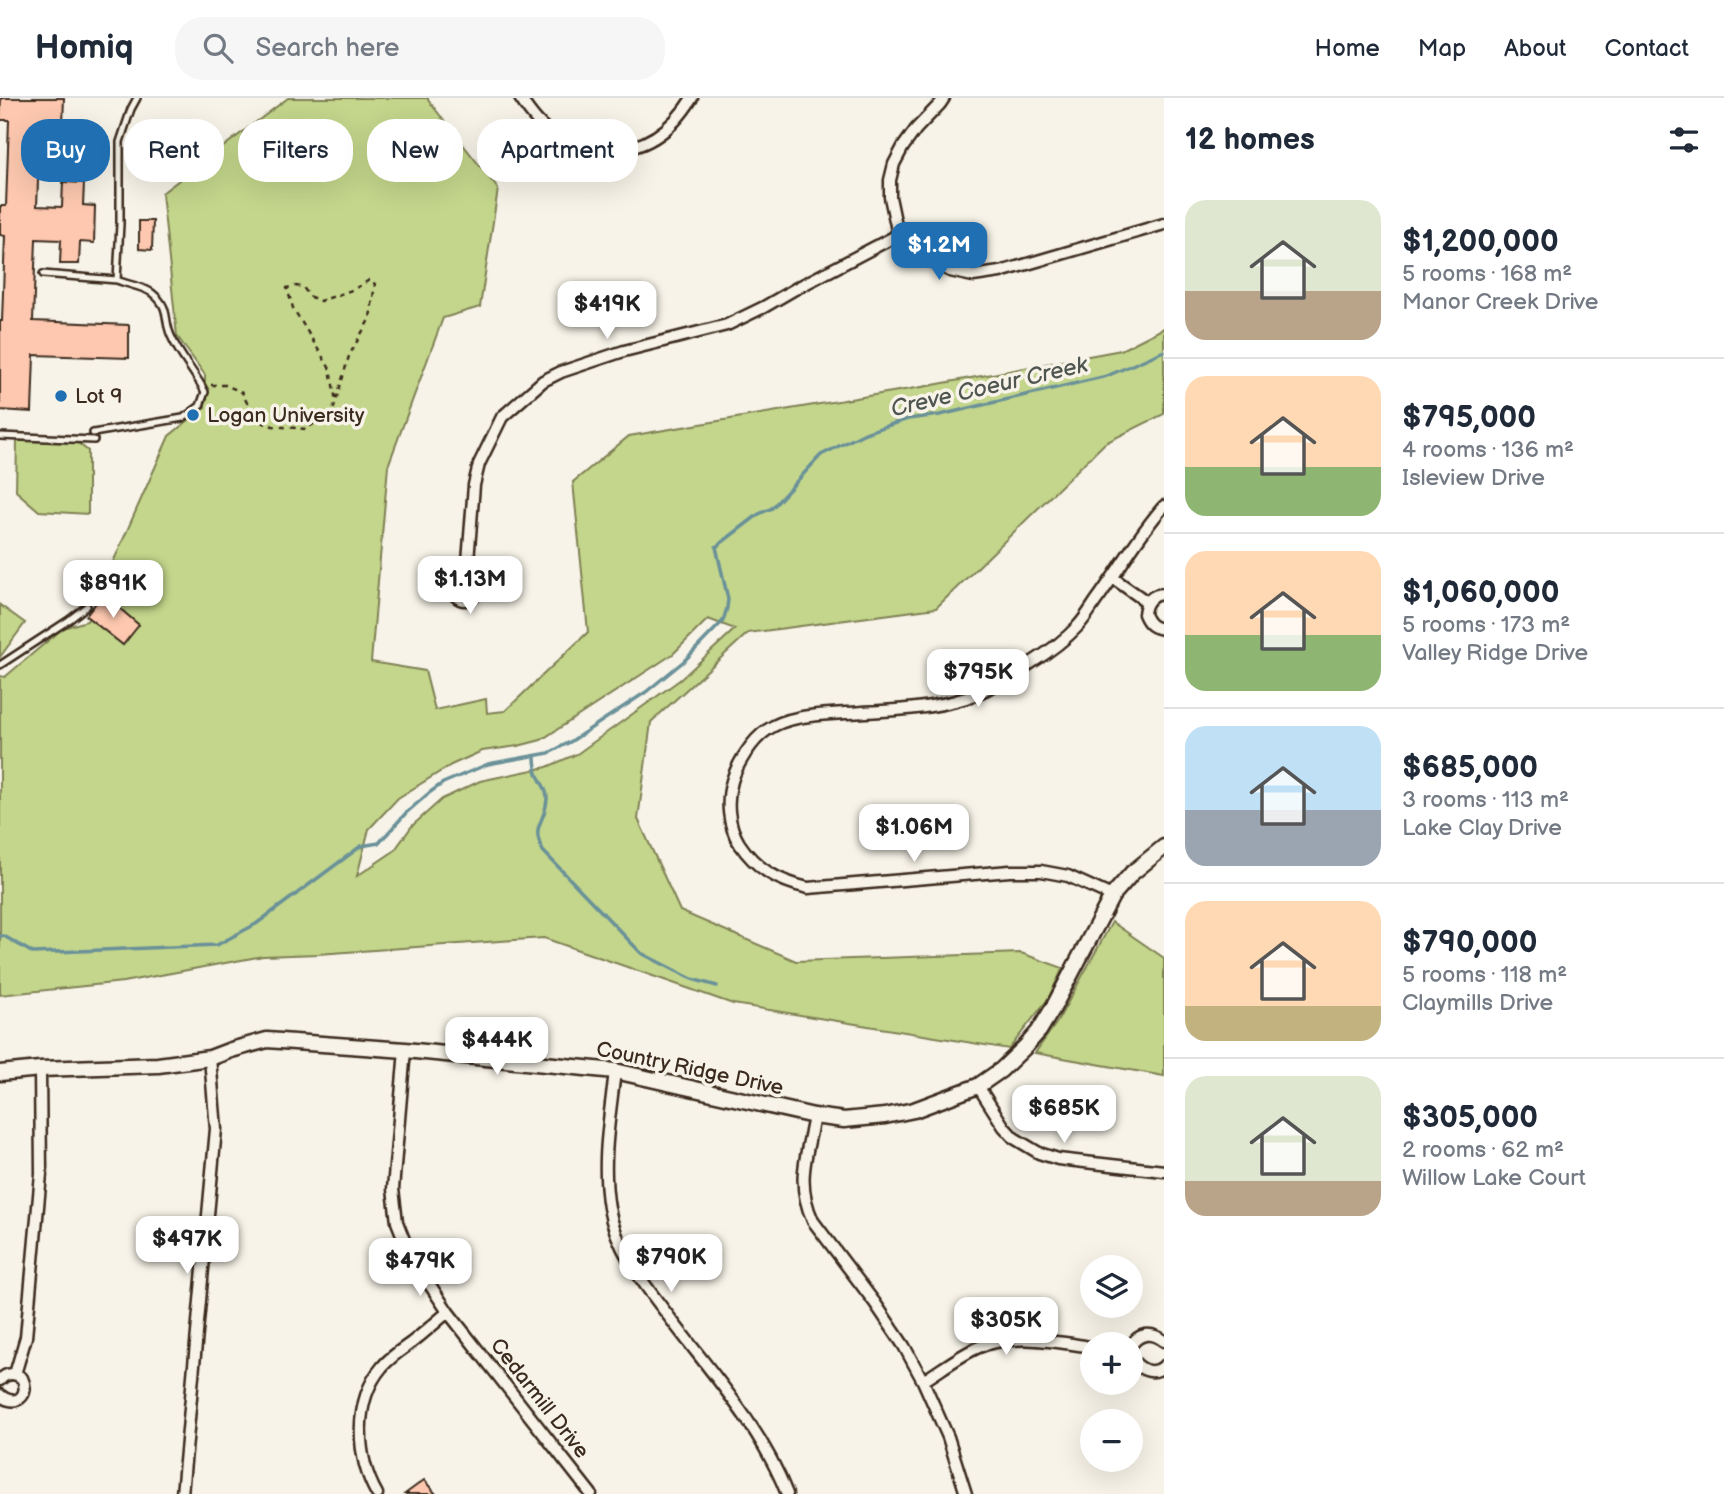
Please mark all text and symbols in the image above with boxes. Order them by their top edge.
search box [175,17,665,80]
text: Homiq [35,28,133,68]
icon: search [199,29,237,67]
text: Search here [255,33,400,64]
text: Home [1315,34,1380,63]
text: Map [1418,34,1466,63]
text: About [1504,34,1566,63]
text: Contact [1604,34,1689,63]
chip: Buy [21,119,110,182]
chip: Rent [124,119,224,182]
chip: Filters [238,119,353,182]
chip: New [367,119,463,182]
chip: Apartment [477,119,638,182]
icon: filters [1665,121,1703,159]
text: 12 homes [1185,122,1315,158]
pin: $1.2M [890,222,988,282]
text: $1,200,000 [1402,224,1559,260]
icon: home [1241,228,1325,312]
text: $1.2M [907,231,971,259]
text: 5 rooms · 168 m² [1402,260,1572,288]
pin: $419K [558,282,656,341]
text: Manor Creek Drive [1402,288,1598,316]
text: $419K [573,290,641,318]
water label: Creve Coeur Creek [888,351,1091,423]
place label: Lot 9 [75,384,122,409]
marker: Lot 9 [53,388,69,404]
text: $795,000 [1402,400,1536,436]
place label: Logan University [207,403,365,428]
icon: home [1241,404,1325,488]
marker: Logan University [185,407,201,423]
text: 4 rooms · 136 m² [1402,436,1574,464]
text: Isleview Drive [1402,464,1545,492]
pin: $1.13M [413,556,527,616]
pin: $891K [64,560,162,620]
text: $1.13M [434,565,506,593]
text: $891K [79,569,147,597]
text: $1,060,000 [1402,575,1559,611]
icon: home [1241,579,1325,663]
text: 5 rooms · 173 m² [1402,611,1570,639]
text: Valley Ridge Drive [1402,639,1588,667]
pin: $795K [929,650,1027,709]
text: $795K [943,658,1013,686]
text: $685,000 [1402,750,1538,786]
icon: home [1241,754,1325,838]
text: 3 rooms · 113 m² [1402,786,1569,814]
pin: $1.06M [857,804,971,864]
text: $1.06M [875,813,953,841]
text: Lake Clay Drive [1402,814,1562,842]
text: $790,000 [1402,925,1537,961]
icon: home [1241,929,1325,1013]
text: 5 rooms · 118 m² [1402,961,1567,989]
text: Claymills Drive [1402,989,1553,1017]
pin: $444K [448,1018,546,1077]
text: $444K [461,1026,533,1054]
street label: Country Ridge Drive [594,1036,786,1101]
pin: $685K [1015,1086,1113,1145]
text: $685K [1028,1094,1100,1122]
text: $305,000 [1402,1100,1538,1136]
icon: home [1241,1104,1325,1188]
text: 2 rooms · 62 m² [1402,1136,1564,1164]
text: Willow Lake Court [1402,1164,1586,1192]
pin: $497K [138,1216,236,1276]
text: $497K [152,1225,222,1253]
pin: $790K [622,1234,720,1294]
pin: $479K [371,1238,469,1298]
text: $790K [635,1243,707,1271]
text: $479K [385,1247,455,1275]
map controls [1080,1255,1143,1472]
button: layers [1080,1255,1143,1318]
pin: $305K [957,1298,1055,1357]
text: $305K [970,1306,1042,1334]
button: + [1080,1332,1143,1395]
street label: Cedarmill Drive [485,1333,594,1463]
button: − [1080,1409,1143,1472]

